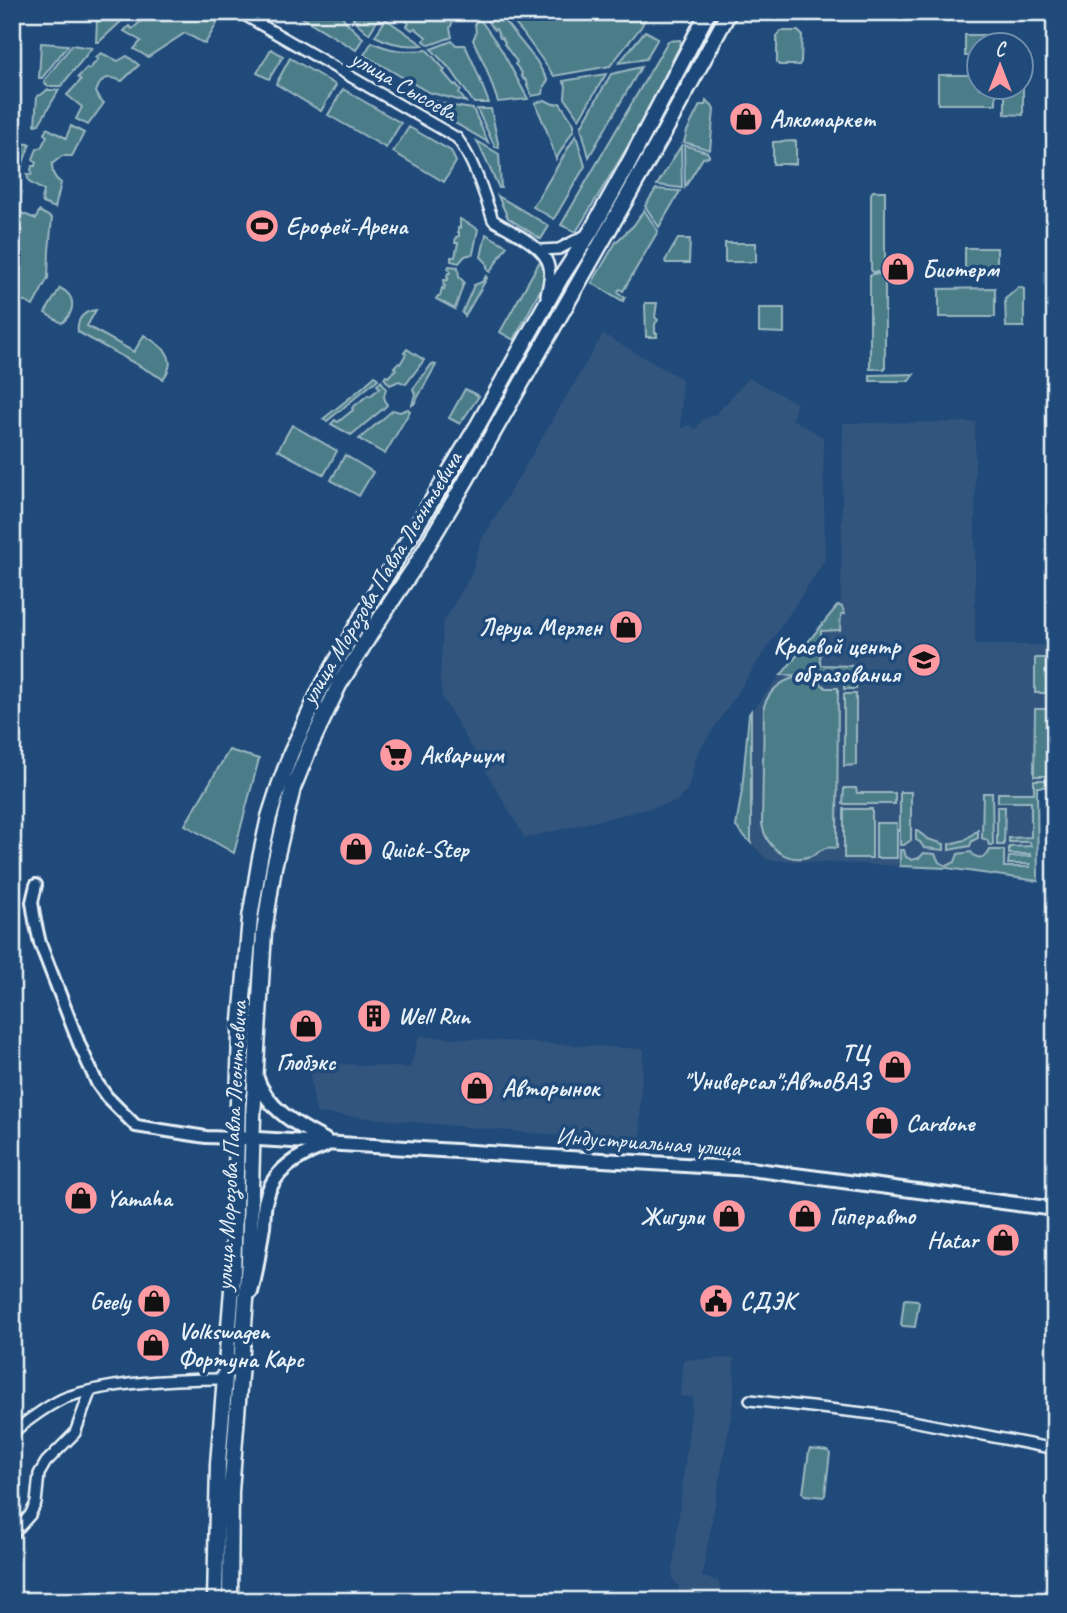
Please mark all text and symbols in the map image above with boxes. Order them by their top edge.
north arrow [965,32,1036,102]
text: С [995,38,1007,62]
street label: улица Сысоева [344,42,464,128]
shop icon: Алкомаркет [727,100,765,138]
place label: Алкомаркет [770,104,876,134]
sports icon: Ерофей-Арена [243,207,281,245]
place label: Ерофей-Арена [286,211,409,241]
shop icon: Биотерм [879,250,917,288]
place label: Биотерм [922,254,1000,284]
street label: улица Морозова Павла Леонтьевича [292,445,470,712]
shop icon: Леруа Мерлен [607,608,645,646]
place label: Леруа Мерлен [479,612,603,642]
place label: Краевой центр образования [773,631,902,689]
school or university icon: Краевой центр образования [905,641,943,679]
supermarket icon: Аквариум [377,736,415,774]
place label: Аквариум [420,740,505,770]
shop icon: Quick-Step [337,830,375,868]
place label: Quick-Step [380,834,470,864]
building icon: Well Run [355,997,393,1035]
street label: улица Морозова Павла Леонтьевича [208,999,255,1294]
place label: Well Run [398,1001,472,1031]
shop icon: Глобэкс [287,1007,325,1045]
place label: ТЦ "Универсал";АвтоВАЗ [683,1038,873,1096]
place label: Глобэкс [277,1047,337,1077]
shop icon: ТЦ "Универсал";АвтоВАЗ [876,1048,914,1086]
shop icon: Авторынок [458,1069,496,1107]
place label: Авторынок [502,1073,602,1103]
shop icon: Cardone [863,1104,901,1142]
place label: Cardone [906,1108,976,1138]
street label: Индустриальная улица [555,1121,743,1164]
shop icon: Yamaha [62,1179,100,1217]
place label: Yamaha [106,1183,174,1213]
shop icon: Жигули [710,1197,748,1235]
shop icon: Гиперавто [786,1197,824,1235]
place label: Жигули [641,1201,707,1231]
place label: Гиперавто [830,1201,917,1231]
shop icon: Hatar [984,1221,1022,1259]
place label: Hatar [927,1225,980,1255]
shop icon: Geely [135,1282,173,1320]
public building icon: СДЭК [697,1282,735,1320]
place label: Geely [90,1286,132,1316]
place label: СДЭК [740,1286,800,1316]
place label: Volkswagen Фортуна Карс [178,1316,306,1374]
shop icon: Volkswagen Фортуна Карс [134,1326,172,1364]

